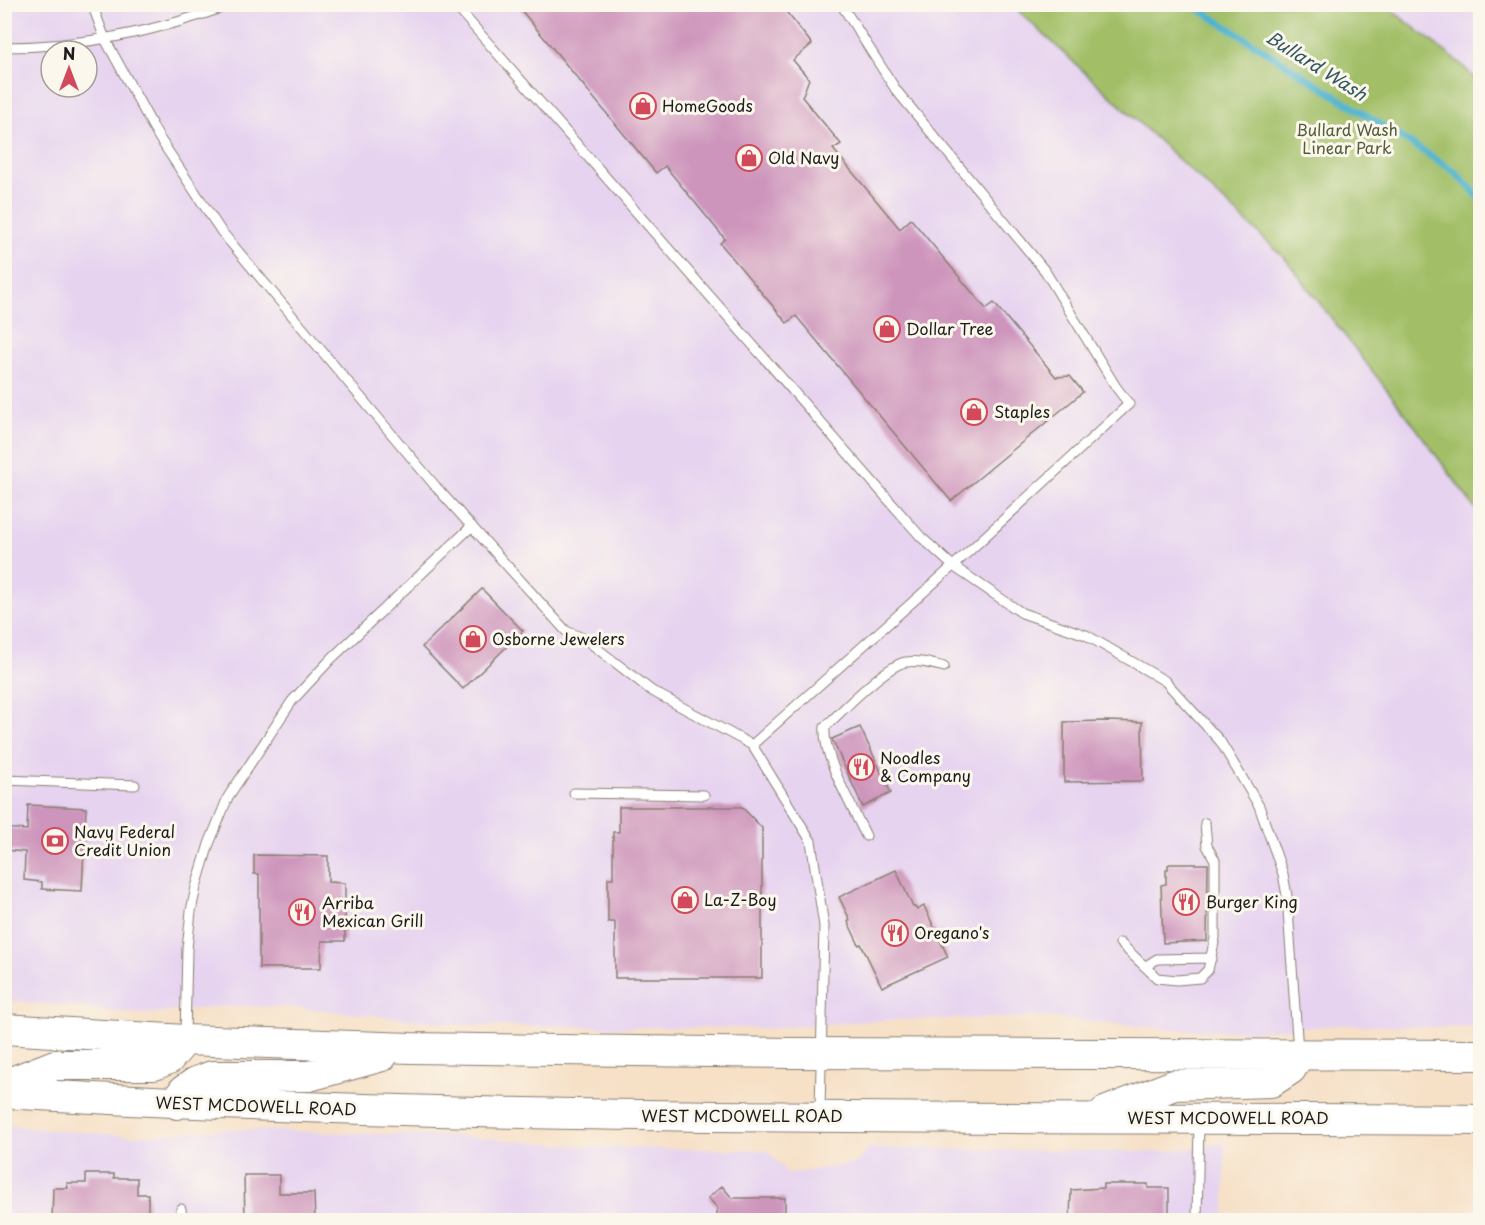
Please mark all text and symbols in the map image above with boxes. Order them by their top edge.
water label: Bullard Wash [1261,23,1373,107]
north arrow [39,39,99,99]
text: N [63,41,75,65]
shop icon: HomeGoods [628,91,658,121]
place label: HomeGoods [662,93,753,117]
park label: Bullard Wash Linear Park [1296,117,1398,159]
shop icon: Old Navy [734,143,764,173]
place label: Old Navy [768,145,839,169]
shop icon: Dollar Tree [872,314,902,344]
place label: Dollar Tree [906,316,994,340]
shop icon: Staples [959,397,989,427]
place label: Staples [994,399,1050,423]
shop icon: Osborne Jewelers [458,624,488,654]
place label: Osborne Jewelers [492,626,625,650]
place label: Noodles & Company [880,745,971,787]
restaurant icon: Noodles & Company [846,752,876,782]
place label: Navy Federal Credit Union [74,819,175,861]
bank icon: Navy Federal Credit Union [40,826,70,856]
shop icon: La-Z-Boy [670,885,700,915]
place label: La-Z-Boy [704,887,776,911]
restaurant icon: Burger King [1171,887,1201,917]
place label: Burger King [1206,889,1298,913]
place label: Arriba Mexican Grill [322,890,423,932]
restaurant icon: Arriba Mexican Grill [287,897,317,927]
restaurant icon: Oregano's [880,918,910,948]
place label: Oregano's [914,920,989,944]
street label: WEST MCDOWELL ROAD [155,1089,357,1121]
street label: WEST MCDOWELL ROAD [641,1103,843,1127]
street label: WEST MCDOWELL ROAD [1127,1105,1329,1129]

